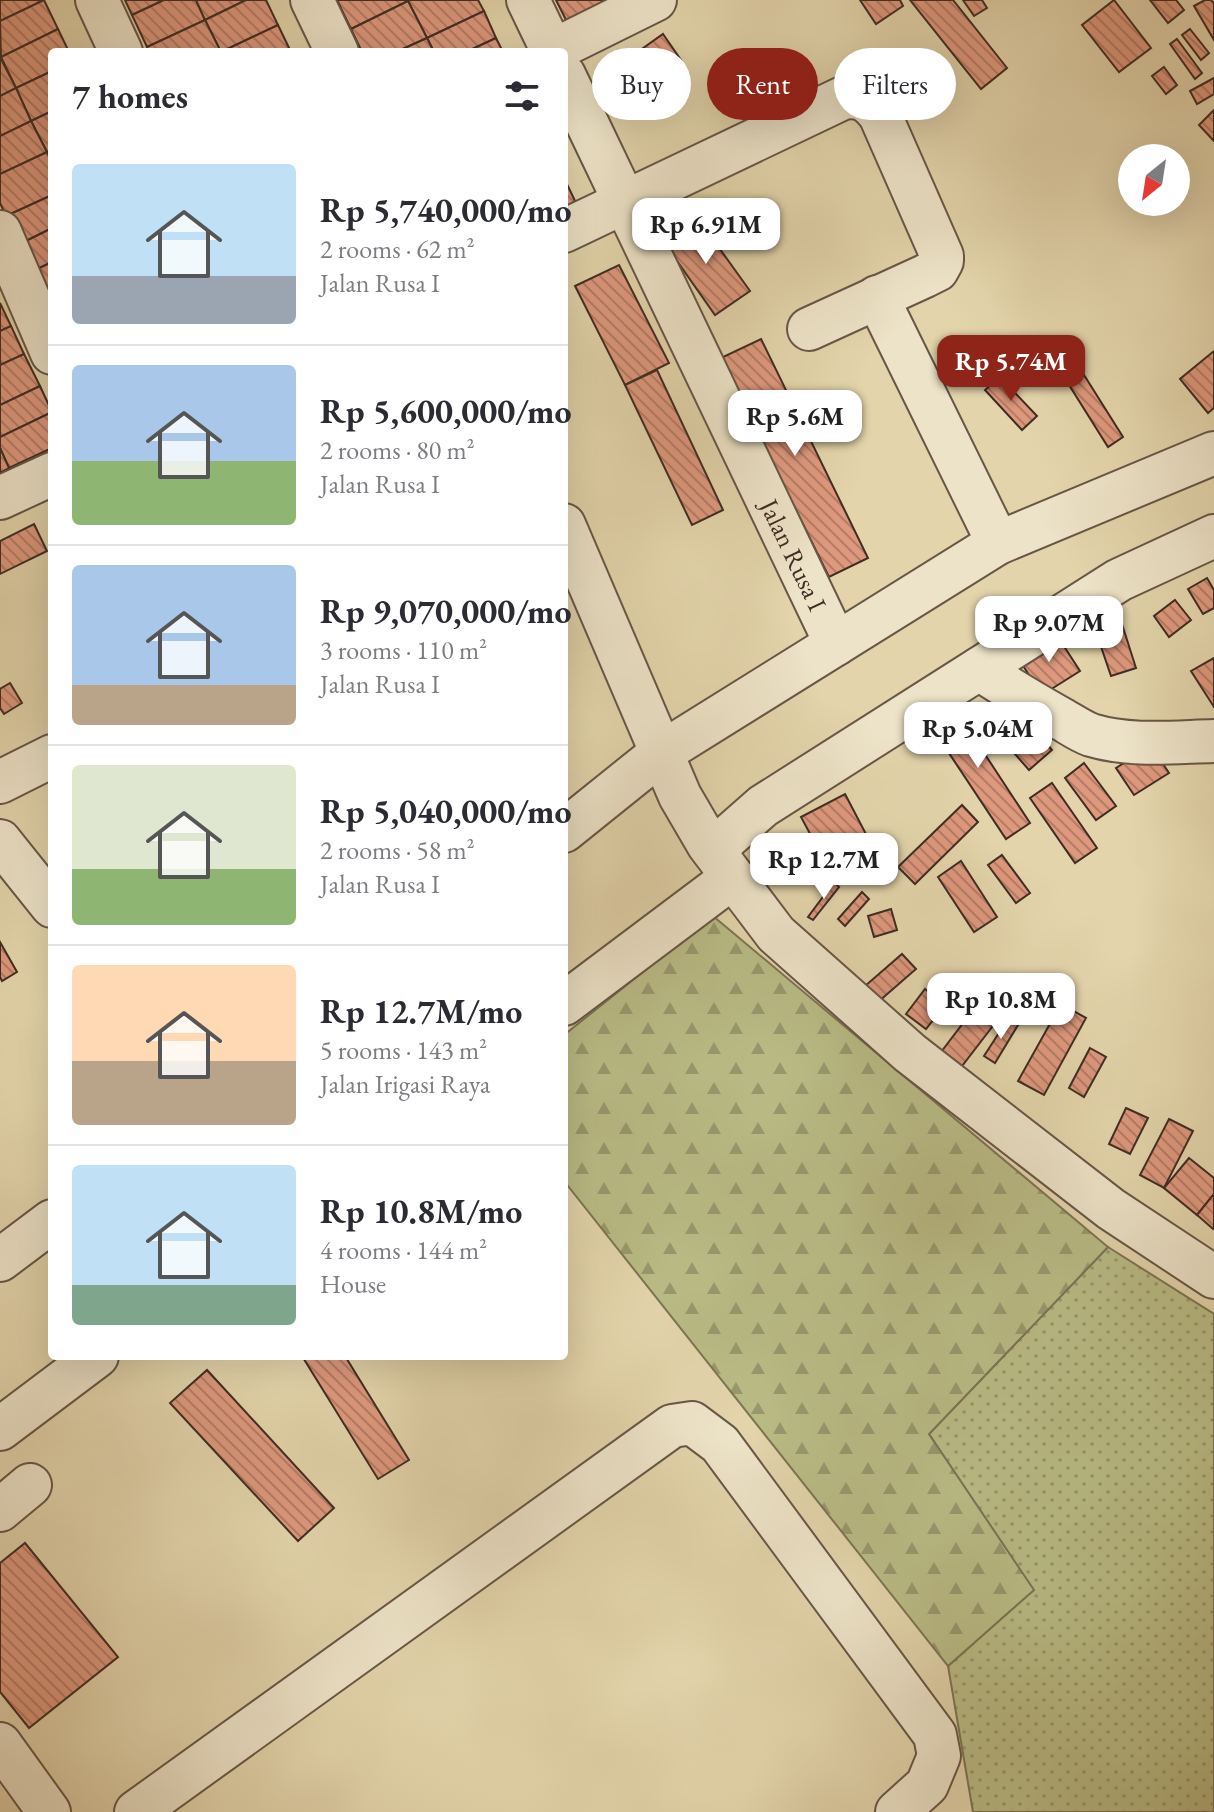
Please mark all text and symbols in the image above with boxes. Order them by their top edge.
chip: Buy [592,48,691,120]
chip: Rent [707,48,818,120]
chip: Filters [834,48,956,120]
text: 7 homes [72,74,188,118]
icon: filters [500,74,544,118]
north arrow [1118,144,1190,216]
map controls [1118,144,1190,216]
text: Rp 5,740,000/mo [320,188,572,232]
icon: home [136,196,232,292]
pin: Rp 6.91M [623,198,789,266]
text: Rp 6.91M [650,207,762,241]
text: 2 rooms · 62 m² [320,232,475,266]
text: Jalan Rusa I [320,266,440,300]
pin: Rp 5.74M [928,335,1094,403]
text: Rp 5.74M [955,344,1067,378]
text: Rp 5,600,000/mo [320,389,572,433]
pin: Rp 5.6M [721,390,869,458]
icon: home [136,397,232,493]
text: Rp 5.6M [746,399,844,433]
text: 2 rooms · 80 m² [320,433,475,467]
text: Jalan Rusa I [320,467,440,501]
street label: Jalan Rusa I [751,492,835,617]
text: Rp 9,070,000/mo [320,589,572,633]
pin: Rp 9.07M [966,596,1132,664]
icon: home [136,597,232,693]
text: Rp 9.07M [993,605,1105,639]
text: 3 rooms · 110 m² [320,633,487,667]
text: Jalan Rusa I [320,667,440,701]
pin: Rp 5.04M [895,702,1061,770]
text: Rp 5.04M [922,711,1034,745]
text: Rp 5,040,000/mo [320,789,572,833]
icon: home [136,797,232,893]
text: 2 rooms · 58 m² [320,833,475,867]
pin: Rp 12.7M [741,833,907,901]
text: Rp 12.7M [768,842,880,876]
text: Jalan Rusa I [320,867,440,901]
pin: Rp 10.8M [918,973,1084,1041]
text: Rp 10.8M [945,982,1057,1016]
text: Rp 12.7M/mo [320,989,522,1033]
icon: home [136,997,232,1093]
text: 5 rooms · 143 m² [320,1033,487,1067]
text: Jalan Irigasi Raya [320,1067,490,1101]
text: Rp 10.8M/mo [320,1189,522,1233]
icon: home [136,1197,232,1293]
text: 4 rooms · 144 m² [320,1233,487,1267]
text: House [320,1267,386,1301]

